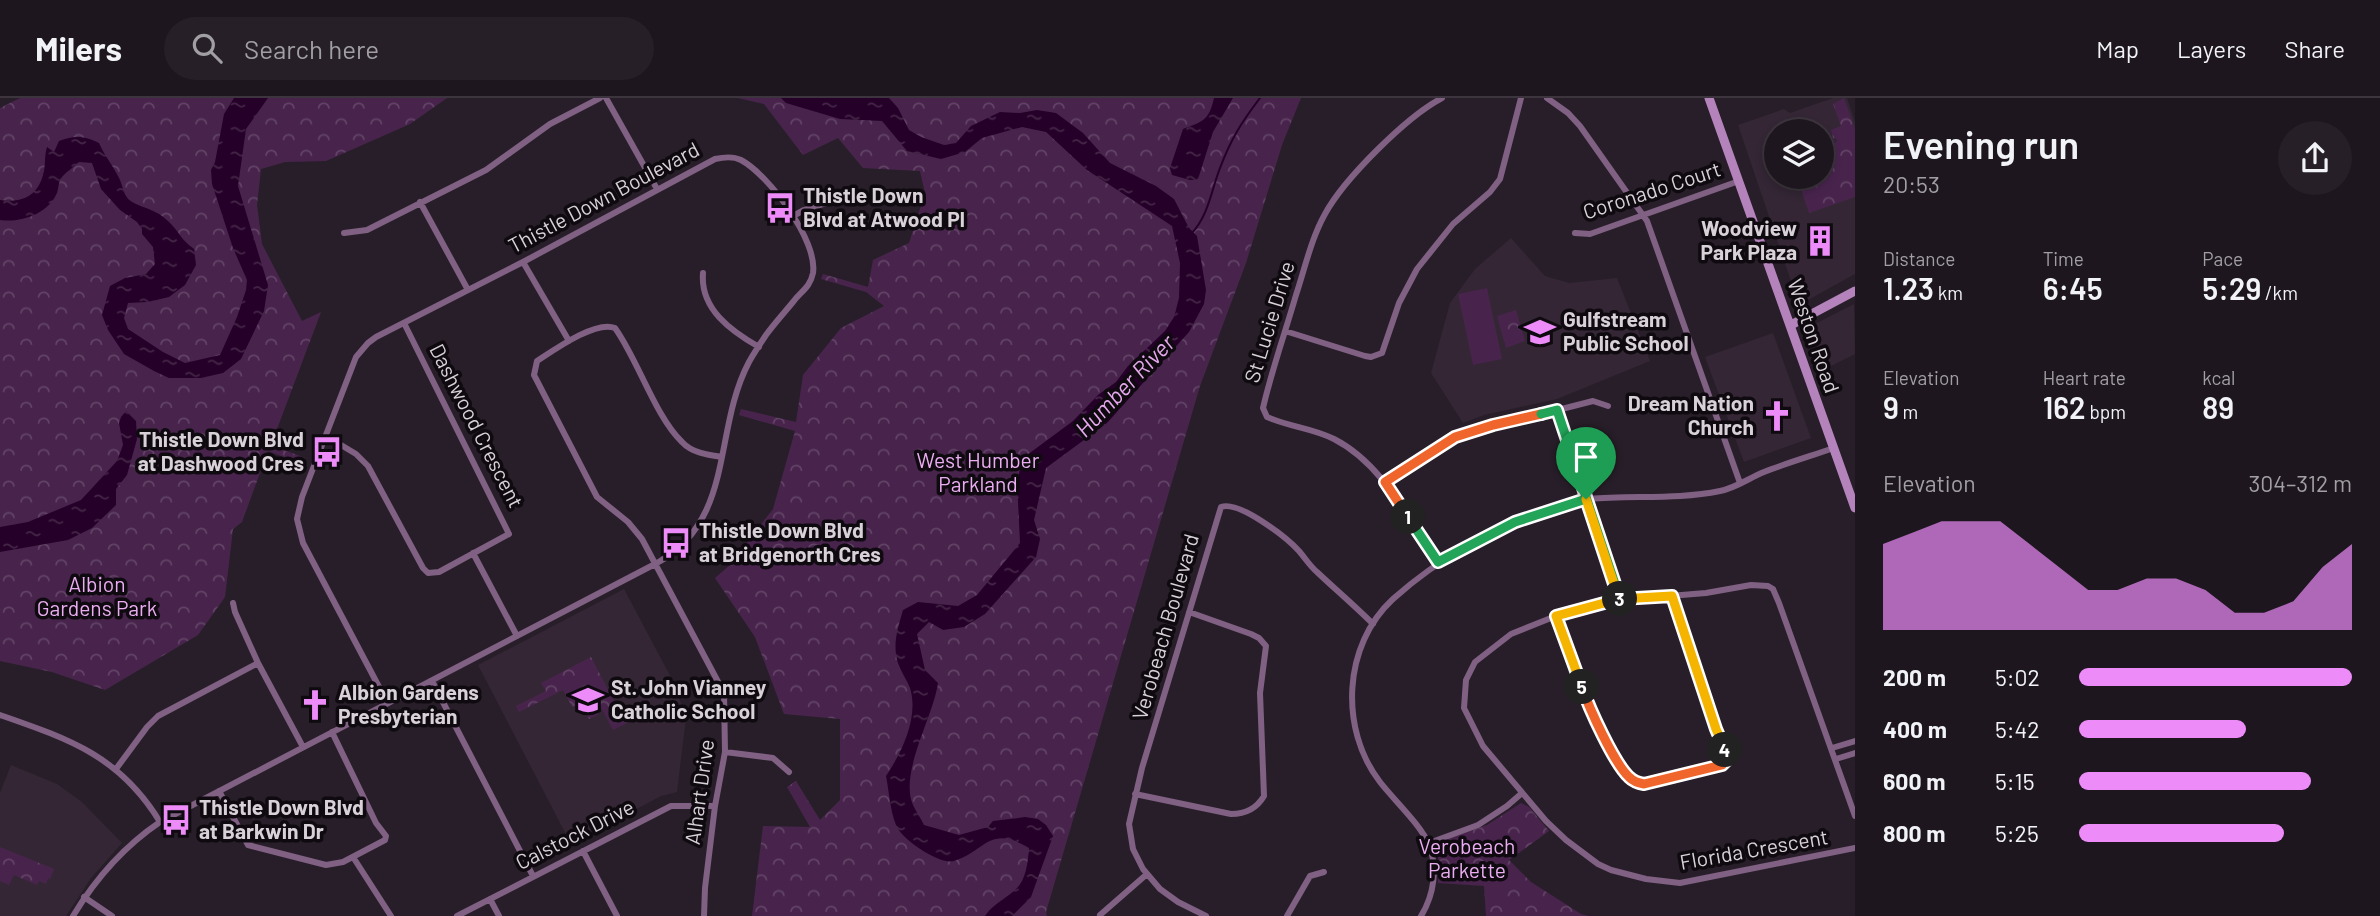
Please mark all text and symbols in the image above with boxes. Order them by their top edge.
search box [164,17,654,80]
text: Milers [35,28,122,68]
icon: search [188,29,226,67]
text: Search here [244,33,379,64]
text: Map [2096,34,2139,63]
text: Layers [2177,34,2246,63]
text: Share [2284,34,2345,63]
map controls [1764,119,1834,189]
button: layers [1764,119,1834,189]
text: Evening run [1883,121,2079,167]
button: share [2278,121,2352,195]
street label: Thistle Down Boulevard [504,136,703,258]
street label: Coronado Court [1580,156,1724,224]
text: 20:53 [1883,170,1940,198]
place label: Thistle Down Blvd at Atwood Pl [803,182,965,231]
bus stop icon: Thistle Down Blvd at Atwood Pl [763,191,797,225]
place label: Woodview Park Plaza [1701,215,1797,264]
building icon: Woodview Park Plaza [1803,224,1837,258]
text: Distance [1883,247,1955,270]
text: Time [2043,247,2084,270]
text: Pace [2202,247,2243,270]
street label: St Lucie Drive [1238,258,1299,385]
text: 1.23 [1883,270,1934,306]
text: 6:45 [2043,270,2103,306]
text: 5:29 [2202,270,2261,306]
street label: Weston Road [1783,275,1846,396]
text: km [1934,281,1963,304]
text: /km [2261,281,2298,304]
place label: Gulfstream Public School [1563,306,1689,355]
school or university icon: Gulfstream Public School [1523,315,1557,349]
water label: Humber River [1069,328,1180,442]
street label: Dashwood Crescent [425,339,529,511]
text: Elevation [1883,366,1960,389]
text: Heart rate [2043,366,2126,389]
text: kcal [2202,366,2235,389]
text: 9 [1883,389,1899,425]
text: 162 [2043,389,2086,425]
text: 89 [2202,389,2234,425]
place label: Dream Nation Church [1628,390,1754,439]
church icon: Dream Nation Church [1760,399,1794,433]
text: m [1899,400,1918,423]
text: bpm [2086,400,2126,423]
place label: Thistle Down Blvd at Dashwood Cres [138,426,304,475]
pin [1556,427,1616,499]
bus stop icon: Thistle Down Blvd at Dashwood Cres [310,435,344,469]
icon: arrive [1567,438,1605,476]
park label: West Humber Parkland [917,447,1040,496]
text: Elevation [1883,469,1976,497]
text: 304–312 m [2248,469,2352,497]
pin: 1 [1390,500,1426,534]
text: 1 [1404,505,1411,528]
place label: Thistle Down Blvd at Bridgenorth Cres [699,517,881,566]
bus stop icon: Thistle Down Blvd at Bridgenorth Cres [659,526,693,560]
street label: Verobeach Boulevard [1126,531,1203,722]
park label: Albion Gardens Park [37,571,157,620]
pin: 3 [1602,582,1638,616]
text: 3 [1614,587,1625,610]
text: 200 m [1883,663,1946,691]
text: 5:02 [1995,663,2040,691]
pin: 5 [1564,670,1600,704]
place label: St. John Vianney Catholic School [611,674,767,723]
text: 5 [1576,675,1587,698]
place label: Albion Gardens Presbyterian [338,679,479,728]
school or university icon: St. John Vianney Catholic School [571,683,605,717]
church icon: Albion Gardens Presbyterian [298,688,332,722]
text: 400 m [1883,715,1947,743]
text: 5:42 [1995,715,2040,743]
pin: 4 [1708,732,1742,768]
street label: Alhart Drive [679,737,718,846]
text: 4 [1719,738,1730,761]
text: 600 m [1883,767,1945,795]
text: 5:15 [1995,767,2035,795]
street label: Calstock Drive [511,793,638,874]
place label: Thistle Down Blvd at Barkwin Dr [199,794,364,843]
bus stop icon: Thistle Down Blvd at Barkwin Dr [159,803,193,837]
text: 800 m [1883,819,1945,847]
text: 5:25 [1995,819,2039,847]
street label: Florida Crescent [1678,823,1830,874]
park label: Verobeach Parkette [1419,833,1515,882]

